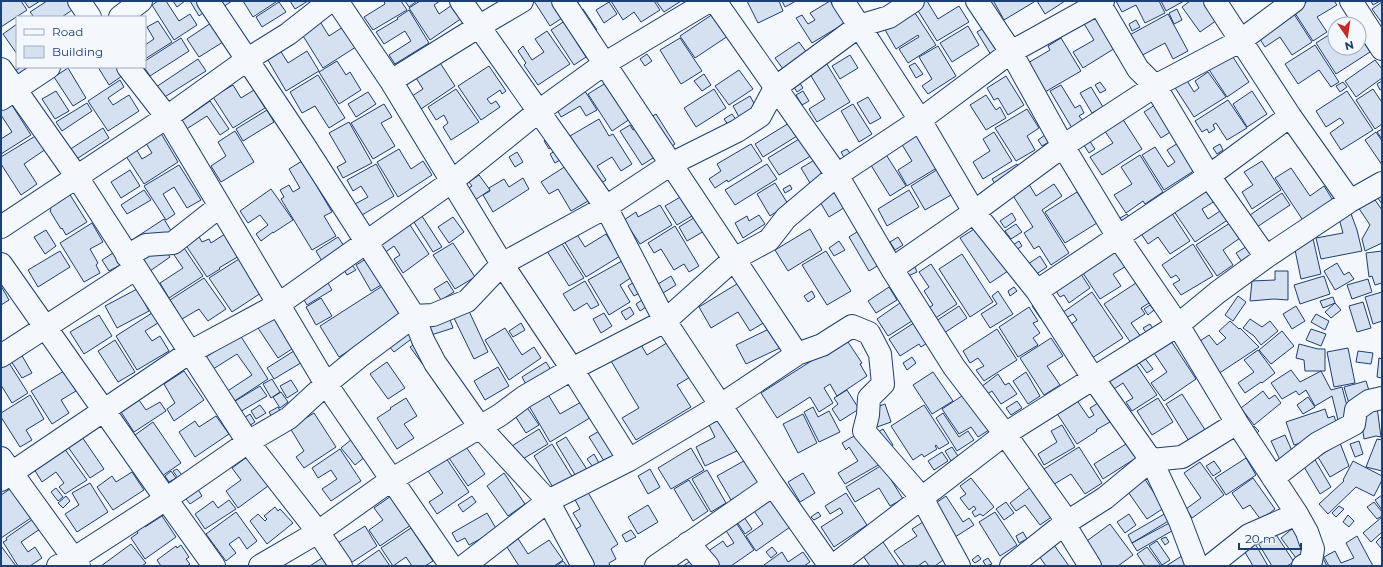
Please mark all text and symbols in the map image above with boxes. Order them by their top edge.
legend [16,16,146,68]
north arrow [1327,16,1367,56]
text: Road [52,24,83,39]
text: N [1343,38,1355,54]
text: Building [52,44,103,59]
scale bar [1239,525,1301,551]
text: 20 m [1245,531,1276,546]

